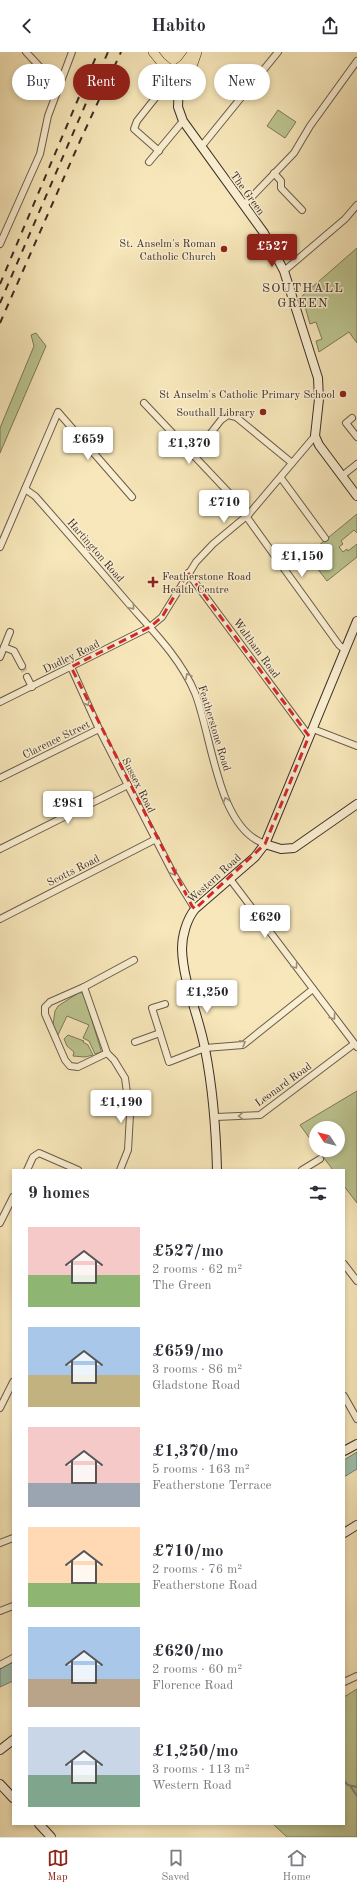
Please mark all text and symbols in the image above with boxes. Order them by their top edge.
icon: back [16,15,38,37]
icon: share [319,15,341,37]
text: Habito [151,17,206,35]
chip: Buy [12,64,65,100]
chip: Rent [73,64,130,100]
chip: Filters [138,64,206,100]
chip: New [214,64,270,100]
street label: The Green [228,170,266,218]
pin: £527 [248,234,296,268]
place label: St. Anselm's Roman Catholic Church [119,239,216,263]
text: £527 [256,240,288,253]
marker: St. Anselm's Roman Catholic Church [219,244,229,254]
district label: SOUTHALL GREEN [262,282,344,310]
marker: St Anselm's Catholic Primary School [338,389,348,399]
place label: St Anselm's Catholic Primary School [159,390,335,401]
marker: Southall Library [258,407,268,417]
place label: Southall Library [176,408,255,419]
pin: £659 [64,427,112,461]
pin: £1,370 [156,431,222,465]
text: £659 [72,433,104,446]
text: £1,370 [167,437,211,450]
pin: £710 [200,490,248,524]
text: £710 [208,496,240,509]
street label: Hartington Road [64,517,125,585]
pin: £1,150 [269,544,335,578]
text: £1,150 [280,550,324,563]
place label: Featherstone Road Health Centre [162,572,251,596]
marker: Featherstone Road Health Centre [147,576,159,588]
one-way arrow [127,602,134,609]
street label: Waltham Road [231,617,281,681]
street label: Dudley Road [42,639,102,676]
one-way arrow [185,673,193,681]
street label: Featherstone Road [195,684,232,773]
one-way arrow [82,698,90,706]
street label: Clarence Street [21,719,92,761]
street label: Sussex Road [119,756,156,815]
pin: £981 [44,791,92,825]
text: £981 [52,797,84,810]
one-way arrow [223,797,231,804]
street label: Western Road [186,852,244,906]
street label: Scotts Road [46,853,102,889]
one-way arrow [169,869,176,877]
pin: £620 [241,905,289,939]
text: £620 [249,911,281,924]
one-way arrow [291,961,298,968]
pin: £1,250 [174,980,240,1014]
text: £1,250 [185,986,229,999]
one-way arrow [329,1012,336,1019]
one-way arrow [239,1040,246,1048]
street label: Leonard Road [254,1061,314,1109]
pin: £1,190 [88,1090,154,1124]
text: £1,190 [99,1096,143,1109]
one-way arrow [238,1112,244,1121]
north arrow [309,1121,345,1157]
map controls [309,1121,345,1157]
icon: filters [307,1182,329,1204]
text: 9 homes [28,1185,90,1202]
icon: home [60,1243,108,1291]
text: £527/mo [152,1243,224,1260]
text: 2 rooms · 62 m² [152,1263,242,1276]
text: The Green [152,1279,212,1292]
icon: home [60,1343,108,1391]
text: £659/mo [152,1343,224,1360]
text: 3 rooms · 86 m² [152,1363,242,1376]
text: Gladstone Road [152,1379,240,1392]
icon: home [60,1443,108,1491]
text: £1,370/mo [152,1443,238,1460]
text: 5 rooms · 163 m² [152,1463,250,1476]
text: Featherstone Terrace [152,1479,272,1492]
icon: home [60,1543,108,1591]
text: £710/mo [152,1543,224,1560]
text: 2 rooms · 76 m² [152,1563,242,1576]
text: Featherstone Road [152,1579,257,1592]
icon: home [60,1643,108,1691]
text: £620/mo [152,1643,224,1660]
text: 2 rooms · 60 m² [152,1663,242,1676]
text: Florence Road [152,1679,233,1692]
icon: home [60,1743,108,1791]
text: £1,250/mo [152,1743,238,1760]
text: 3 rooms · 113 m² [152,1763,250,1776]
text: Western Road [152,1779,232,1792]
tab: Map [47,1847,69,1885]
tab: Saved [162,1847,190,1885]
tab: Home [283,1847,310,1885]

